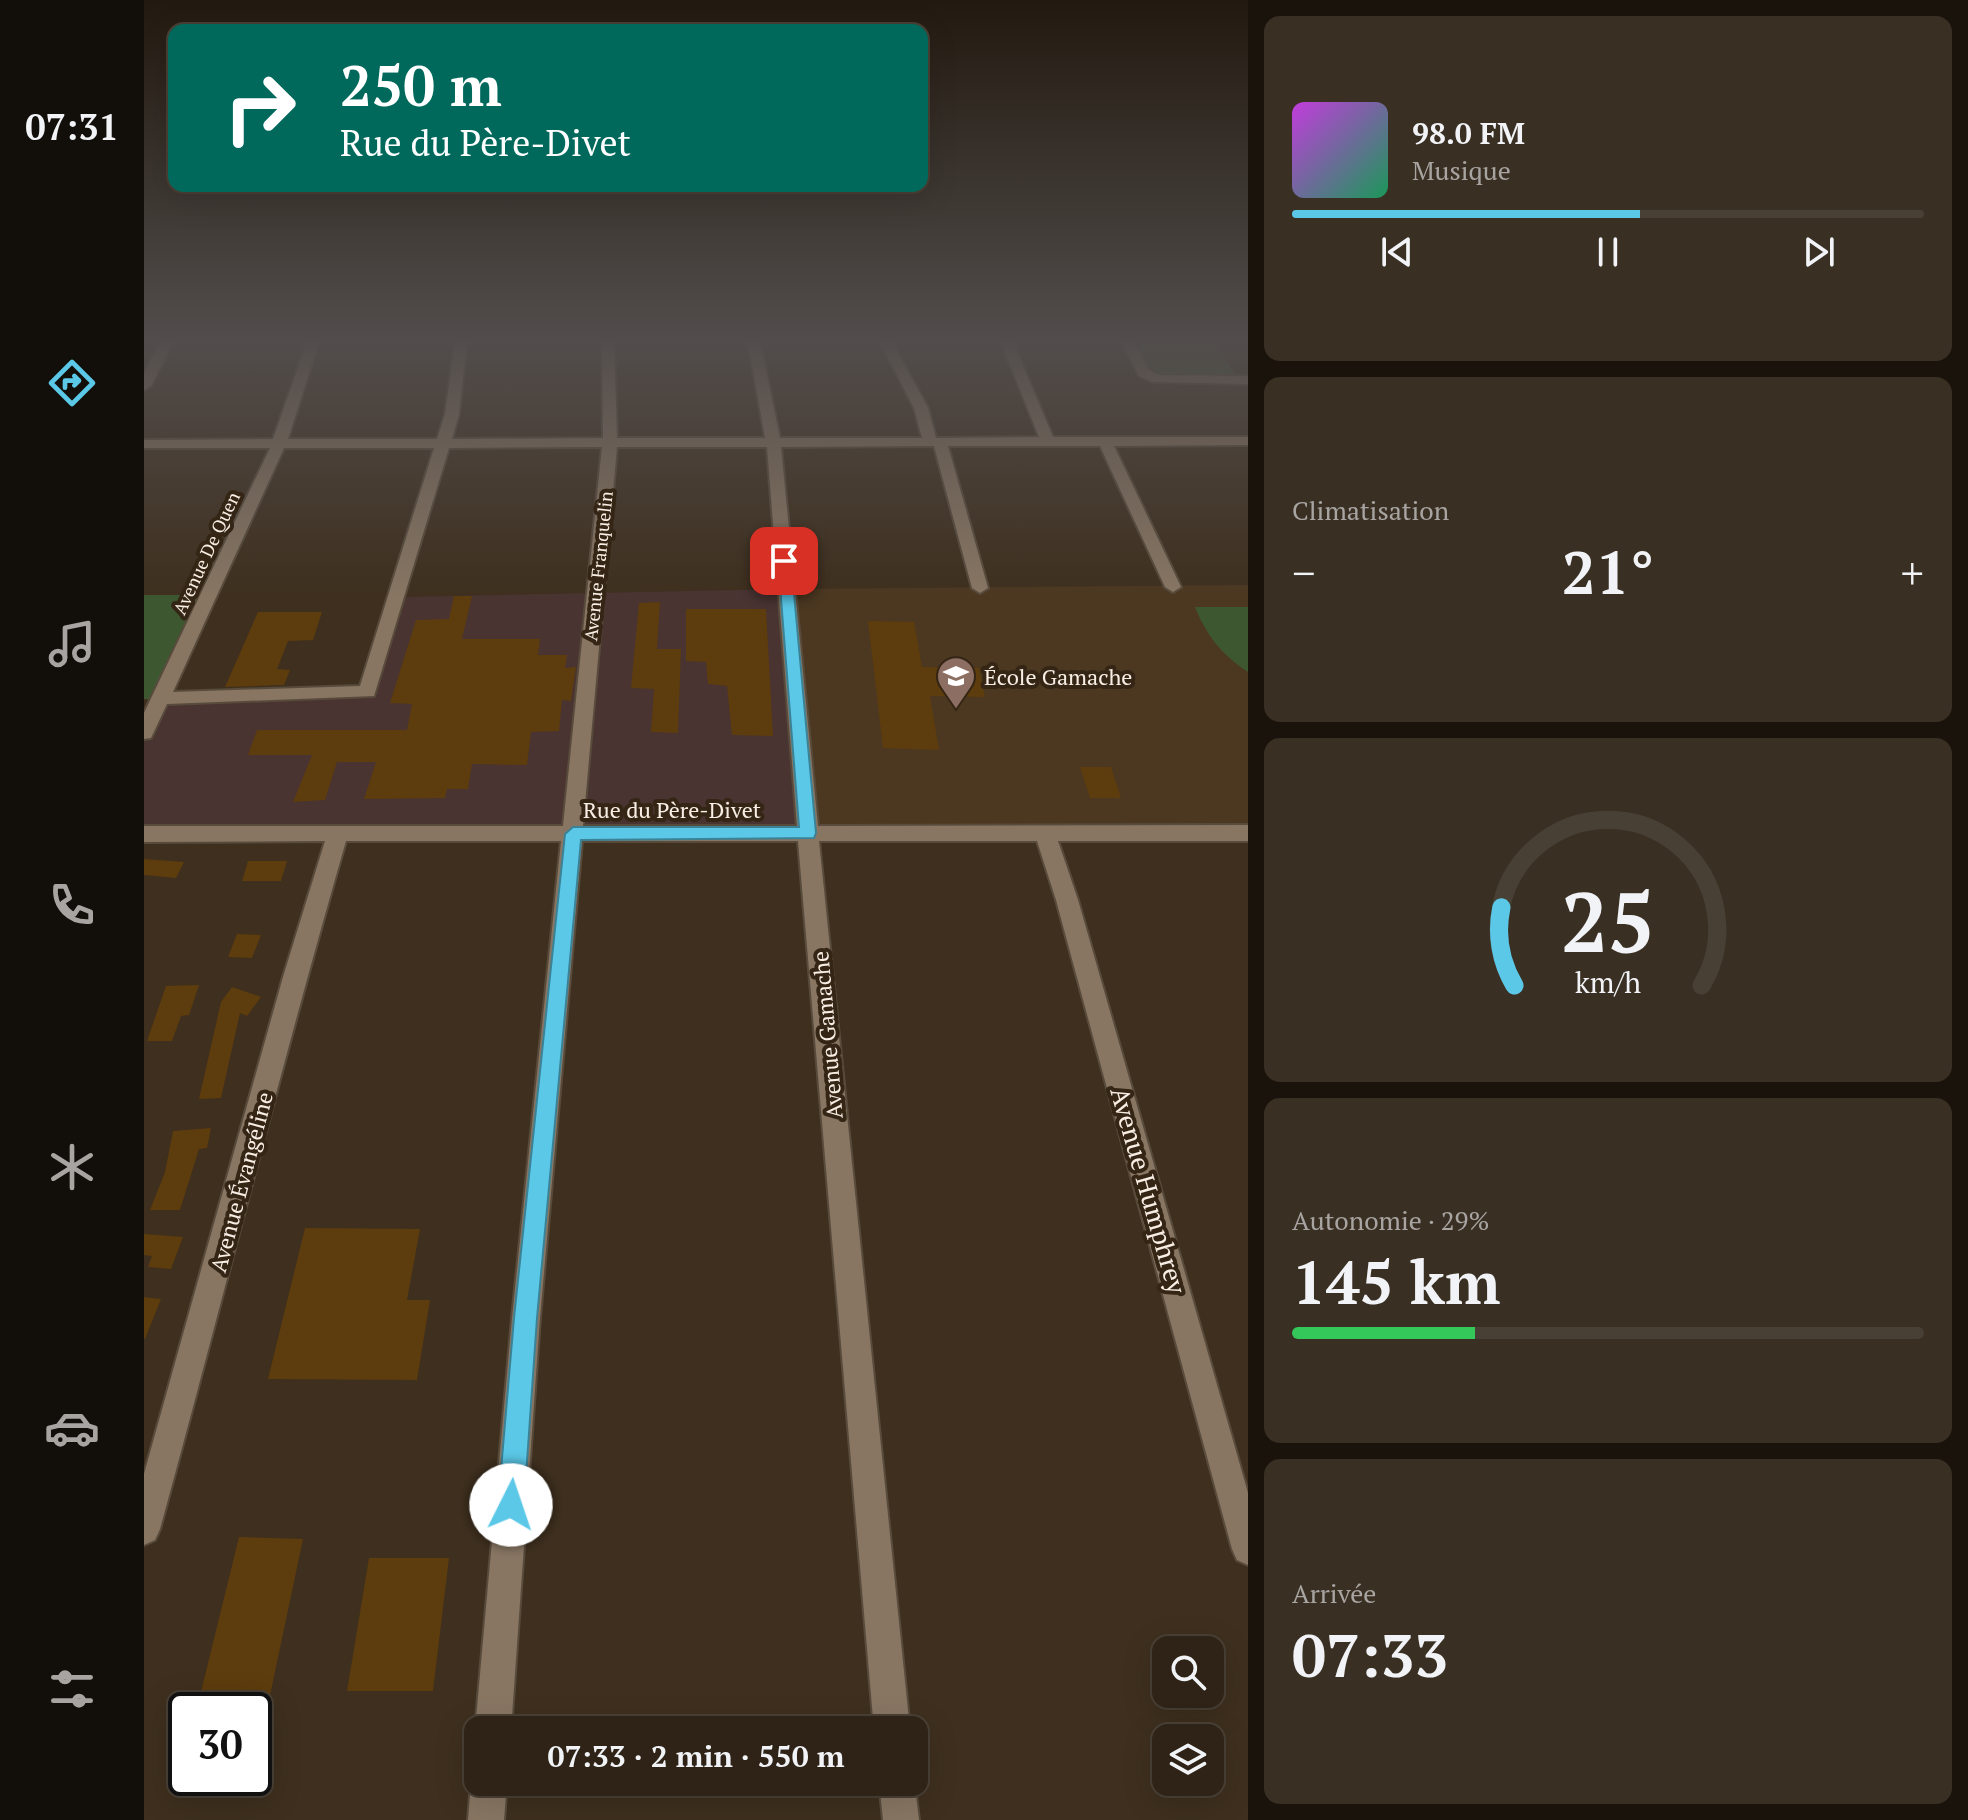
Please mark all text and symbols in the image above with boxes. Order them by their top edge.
text: 250 m [340,48,502,122]
icon: right [208,56,312,160]
text: 07:31 [25,103,119,150]
text: 98.0 FM [1412,113,1525,153]
text: Rue du Père-Divet [340,119,631,166]
text: Musique [1412,153,1511,187]
icon: previous [1375,230,1419,274]
icon: pause [1586,230,1630,274]
icon: next [1797,230,1841,274]
icon: directions [44,355,100,411]
street label: Avenue De Quen [167,487,245,618]
street label: Avenue Franquelin [578,490,618,642]
text: Climatisation [1292,493,1449,527]
pin [750,527,818,595]
text: 21° [1562,532,1654,611]
icon: arrive [762,539,806,583]
text: − [1292,543,1315,602]
text: + [1901,543,1924,602]
icon: music [44,616,100,672]
school or university icon: École Gamache [935,655,977,710]
place label: École Gamache [984,662,1132,691]
street label: Rue du Père-Divet [583,795,761,824]
text: 25 [1561,866,1655,976]
icon: phone [44,877,100,933]
street label: Avenue Gamache [805,950,849,1120]
text: km/h [1575,963,1641,1001]
street label: Avenue Humphrey [1103,1083,1195,1298]
street label: Avenue Évangéline [203,1089,279,1275]
icon: climate [44,1139,100,1195]
text: Autonomie · 29% [1292,1203,1489,1237]
text: 145 km [1292,1242,1500,1321]
icon: car [44,1400,100,1456]
position arrow [469,1463,553,1547]
text: Arrivée [1292,1576,1376,1610]
text: 07:33 [1292,1615,1448,1694]
map controls [1152,1636,1224,1796]
button: search [1152,1636,1224,1708]
icon: filters [44,1661,100,1717]
speed limit sign: 30 [168,1692,272,1796]
button: layers [1152,1724,1224,1796]
text: 07:33 · 2 min · 550 m [548,1736,844,1776]

